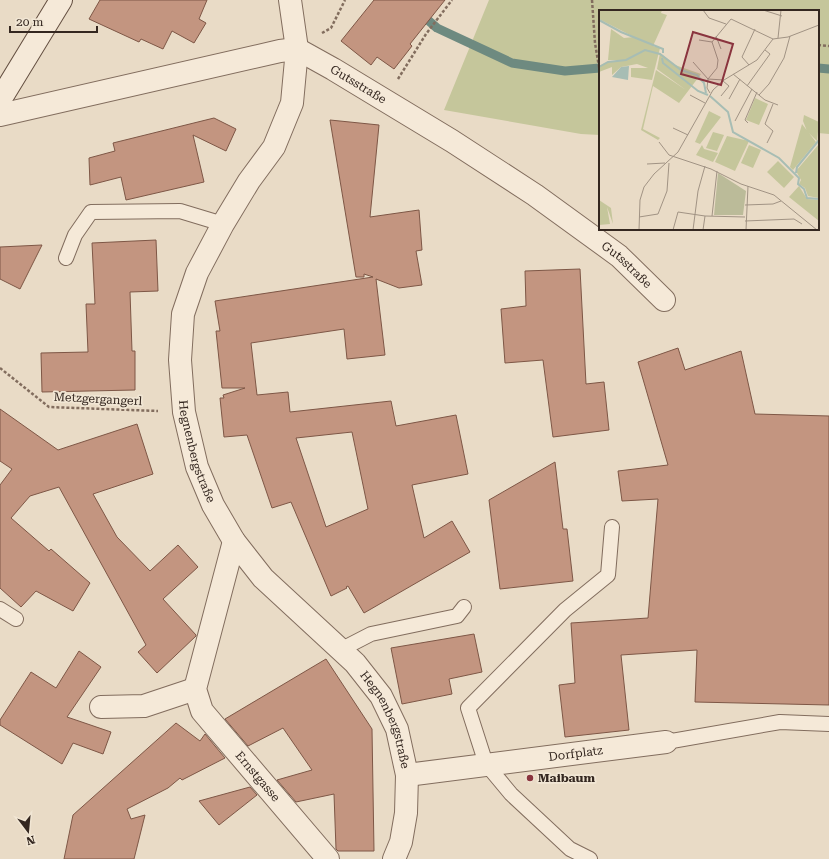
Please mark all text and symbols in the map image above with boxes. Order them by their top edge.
scale bar [10,8,97,34]
inset map [599,10,819,230]
text: 20 m [16,15,43,29]
street label: Gutsstraße [328,62,389,107]
street label: Gutsstraße [599,239,655,291]
street label: Metzgergangerl [53,390,143,408]
street label: Hegnenbergstraße [176,399,218,505]
street label: Hegnenbergstraße [357,668,412,770]
street label: Dorfplatz [548,743,604,764]
street label: Ernstgasse [232,748,283,805]
place label: Maibaum [538,771,595,785]
marker: Maibaum [525,773,535,783]
north arrow [8,811,48,851]
text: N [24,833,36,848]

